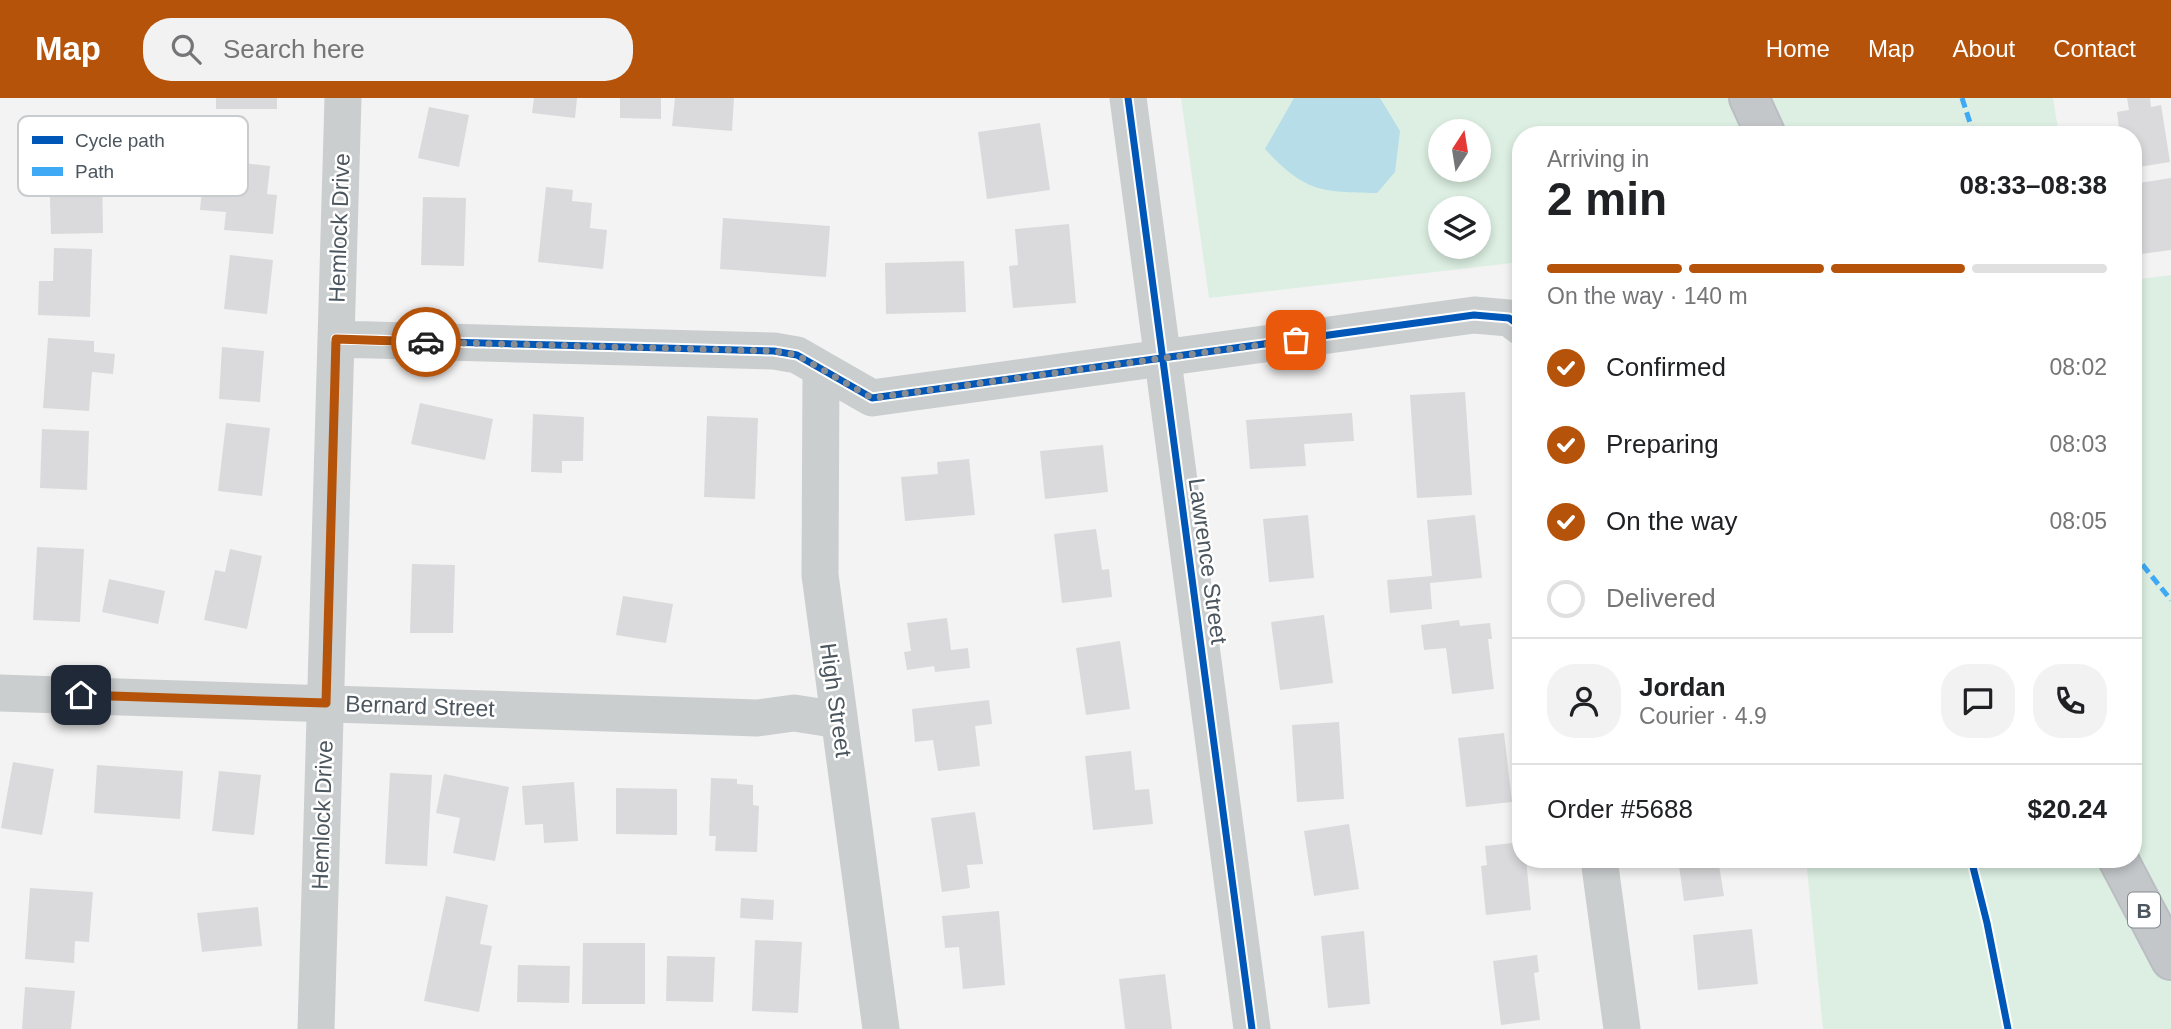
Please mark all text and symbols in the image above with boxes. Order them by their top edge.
search box [143,18,633,81]
text: Map [35,30,101,67]
icon: search [167,30,205,68]
text: Search here [223,34,365,64]
text: Home [1766,35,1830,62]
text: Map [1868,35,1915,62]
text: About [1953,35,2015,62]
text: Contact [2053,35,2136,62]
legend [18,116,248,196]
north arrow [1428,119,1491,182]
map controls [1428,119,1491,259]
text: Cycle path [75,130,165,151]
text: Arriving in [1547,146,1649,172]
street label: Hemlock Drive [323,153,355,303]
text: Path [75,161,114,182]
text: 08:33–08:38 [1960,170,2107,200]
text: 2 min [1547,173,1667,225]
button: layers [1428,196,1491,259]
text: On the way · 140 m [1547,283,1748,309]
courier [391,307,461,377]
pin [1266,310,1326,370]
icon: bag [1277,321,1315,359]
icon: car [407,323,445,361]
icon: check [1547,349,1585,387]
text: Confirmed [1606,352,1726,382]
text: 08:02 [2049,354,2107,380]
icon: check [1547,426,1585,464]
text: Preparing [1606,429,1719,459]
text: 08:03 [2049,431,2107,457]
street label: Lawrence Street [1183,476,1233,646]
icon: check [1547,503,1585,541]
text: On the way [1606,506,1738,536]
text: 08:05 [2049,508,2107,534]
text: Delivered [1606,583,1716,613]
street label: High Street [815,641,857,759]
button: person [1547,664,1621,738]
button: chat [1941,664,2015,738]
button: phone [2033,664,2107,738]
pin [51,665,111,725]
text: Jordan [1639,672,1726,702]
icon: home [62,676,100,714]
street label: Bernard Street [345,690,496,722]
text: Courier · 4.9 [1639,703,1767,729]
street label: Hemlock Drive [306,740,338,890]
text: Order #5688 [1547,794,1693,824]
text: $20.24 [2027,794,2107,824]
road number: B [2128,892,2160,928]

